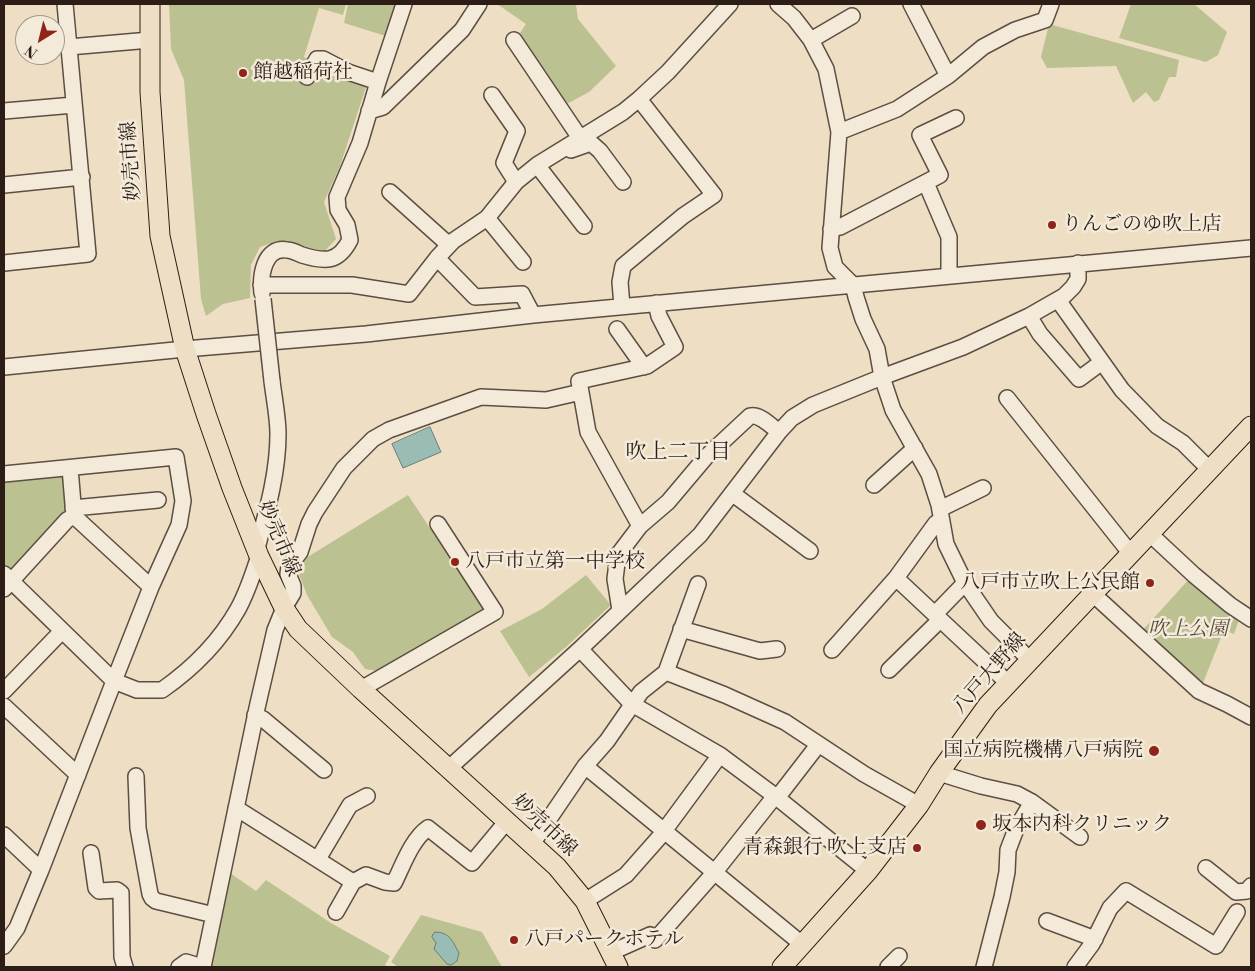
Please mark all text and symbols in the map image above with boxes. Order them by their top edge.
north arrow [15,15,65,65]
text: N [22,41,42,62]
place label: 館越稲荷社 [253,61,353,85]
marker: 館越稲荷社 [237,67,249,79]
street label: 妙売市線 [117,120,147,202]
place label: りんごのゆ吹上店 [1062,213,1222,237]
marker: りんごのゆ吹上店 [1046,219,1058,231]
district label: 吹上二丁目 [626,440,730,466]
street label: 妙売市線 [251,497,305,581]
place label: 八戸市立第一中学校 [465,550,645,574]
marker: 八戸市立第一中学校 [449,556,461,568]
place label: 八戸市立吹上公民館 [960,571,1140,595]
marker: 八戸市立吹上公民館 [1144,577,1156,589]
park label: 吹上公園 [1148,618,1228,642]
street label: 八戸大野線 [948,628,1032,720]
place label: 国立病院機構八戸病院 [943,739,1143,763]
marker: 国立病院機構八戸病院 [1147,744,1161,758]
street label: 妙売市線 [507,790,581,862]
place label: 坂本内科クリニック [992,813,1172,837]
marker: 坂本内科クリニック [974,818,988,832]
place label: 青森銀行 吹上支店 [743,836,907,860]
marker: 青森銀行 吹上支店 [911,842,923,854]
place label: 八戸パークホテル [524,928,684,952]
marker: 八戸パークホテル [508,934,520,946]

